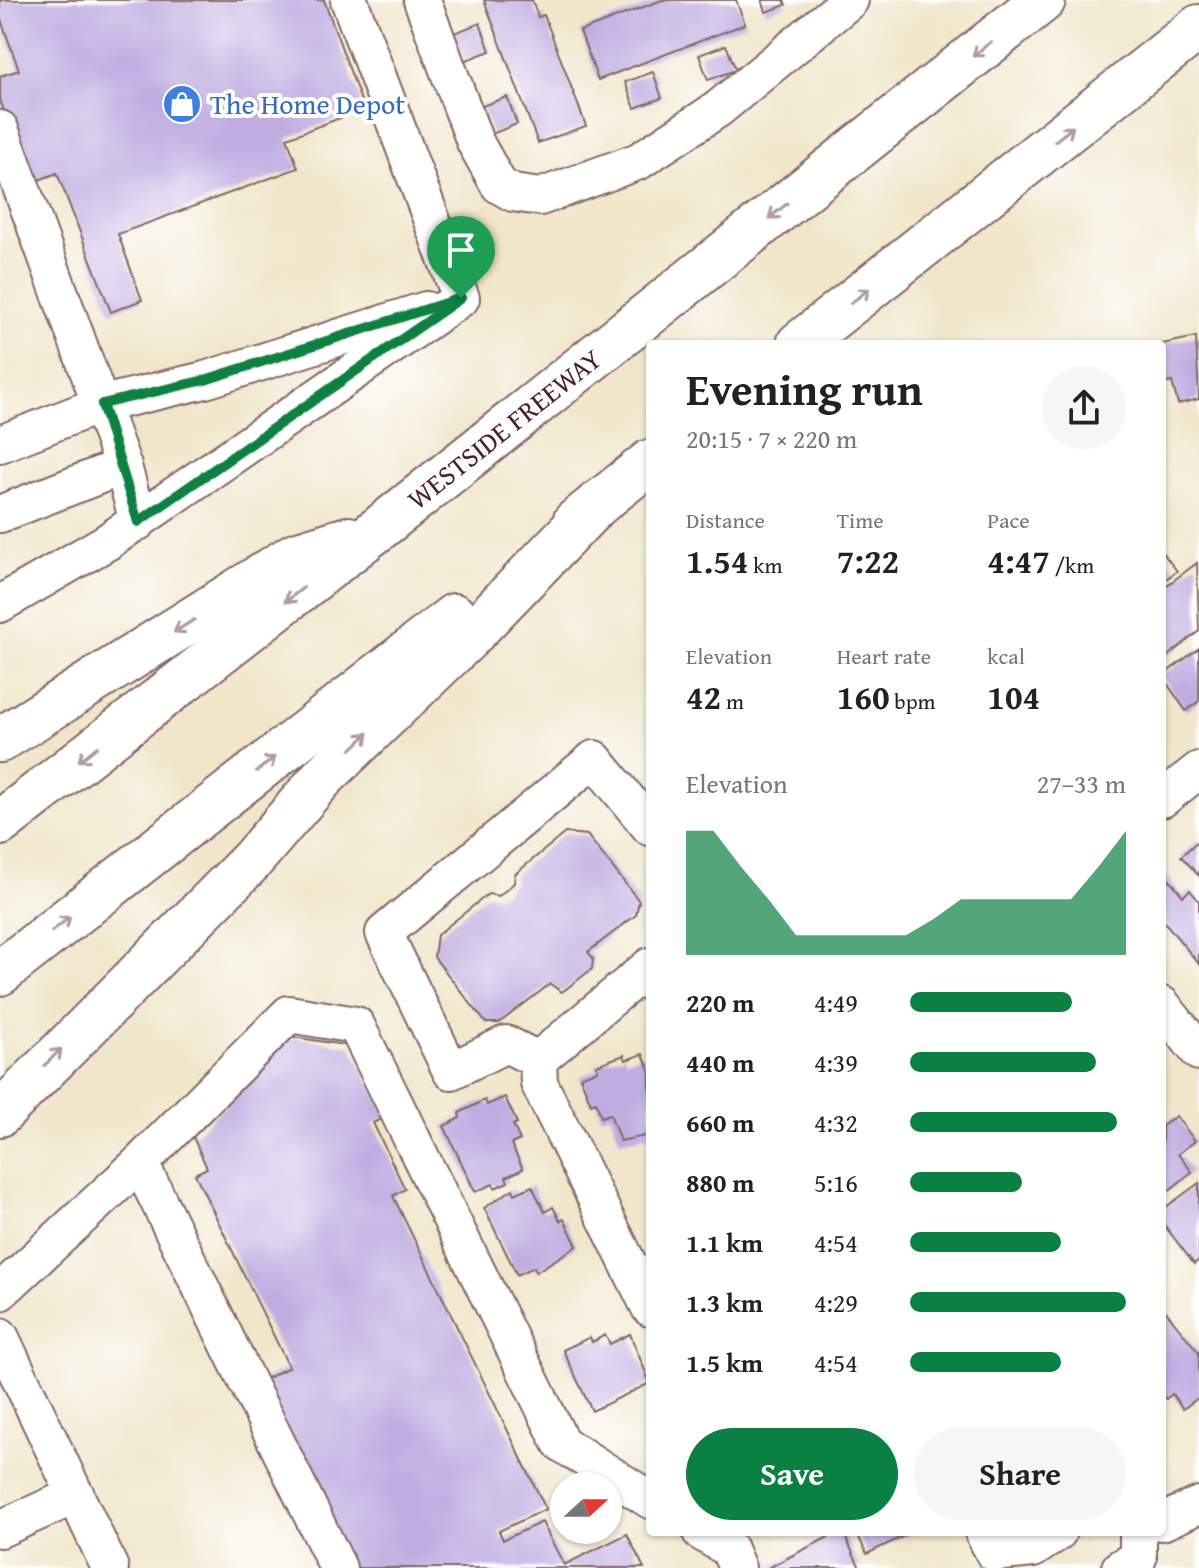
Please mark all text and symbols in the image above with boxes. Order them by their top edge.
one-way arrow [972,40,993,57]
shop icon: The Home Depot [161,83,203,125]
place label: The Home Depot [210,83,405,124]
one-way arrow [1053,125,1074,143]
one-way arrow [768,202,789,219]
pin [427,216,495,298]
icon: arrive [439,228,483,272]
one-way arrow [850,287,871,305]
street label: WESTSIDE FREEWAY [398,338,610,519]
text: Evening run [686,357,923,421]
button: share [1042,366,1126,450]
text: 20:15 · 7 × 220 m [686,419,857,458]
text: Distance [686,504,765,536]
text: Time [837,504,883,536]
text: Pace [987,504,1030,536]
text: 1.54 [686,536,748,585]
text: 7:22 [837,536,899,585]
text: 4:47 [987,536,1050,585]
text: km [748,549,782,581]
text: /km [1050,549,1094,581]
one-way arrow [284,586,305,603]
one-way arrow [173,618,196,634]
text: Elevation [686,640,772,672]
text: Heart rate [837,640,931,672]
text: kcal [987,640,1025,672]
text: 42 [686,672,721,721]
text: 160 [837,672,890,721]
text: 104 [987,672,1040,721]
text: m [721,685,744,717]
text: bpm [890,685,936,717]
one-way arrow [350,732,370,751]
one-way arrow [78,746,99,763]
one-way arrow [255,755,276,773]
text: Elevation [686,764,788,803]
text: 27–33 m [1037,764,1126,803]
one-way arrow [50,916,71,933]
text: 220 m [686,983,754,1022]
text: 4:49 [814,983,858,1022]
text: 440 m [686,1043,754,1082]
text: 4:39 [814,1043,858,1082]
one-way arrow [43,1048,63,1068]
text: 660 m [686,1103,754,1142]
text: 4:32 [814,1103,858,1142]
text: 880 m [686,1163,754,1202]
text: 5:16 [814,1163,858,1202]
text: 1.1 km [686,1223,763,1262]
text: 4:54 [814,1223,858,1262]
text: 1.3 km [686,1283,763,1322]
text: 4:29 [814,1283,858,1322]
text: 1.5 km [686,1343,763,1382]
text: 4:54 [814,1343,858,1382]
button: Save [686,1428,898,1520]
button: Share [914,1428,1126,1520]
north arrow [550,1472,622,1544]
map controls [550,1472,622,1544]

